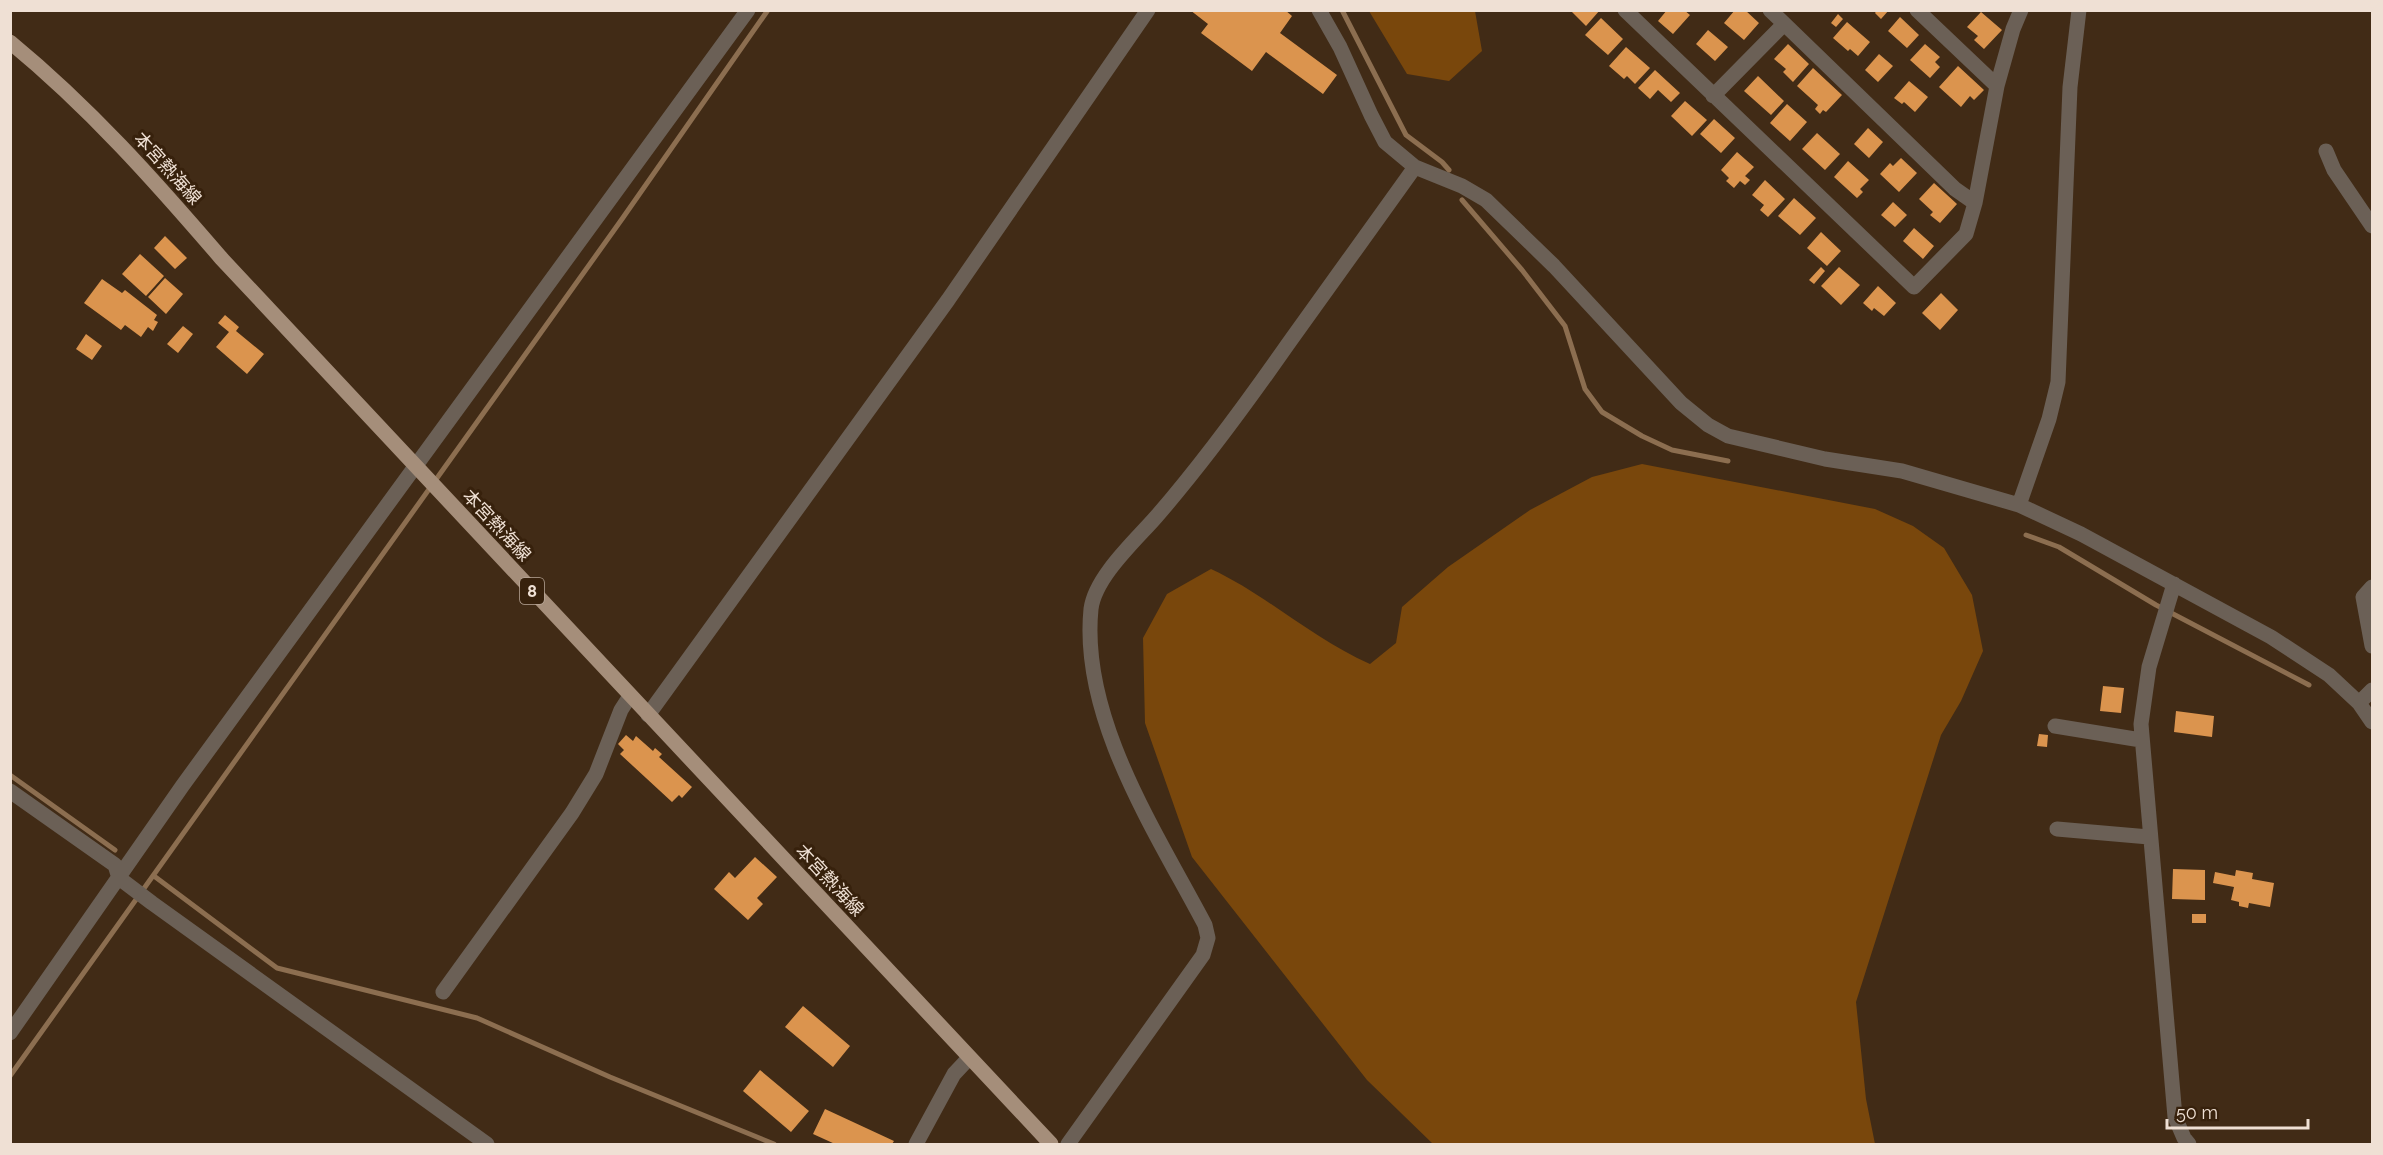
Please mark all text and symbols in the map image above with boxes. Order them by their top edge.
street label: 本宮熱海線 [130,128,206,208]
street label: 本宮熱海線 [459,485,535,565]
road number: 8 [520,578,544,604]
street label: 本宮熱海線 [792,840,868,920]
scale bar [2167,1092,2308,1130]
text: 50 m [2176,1102,2218,1123]

